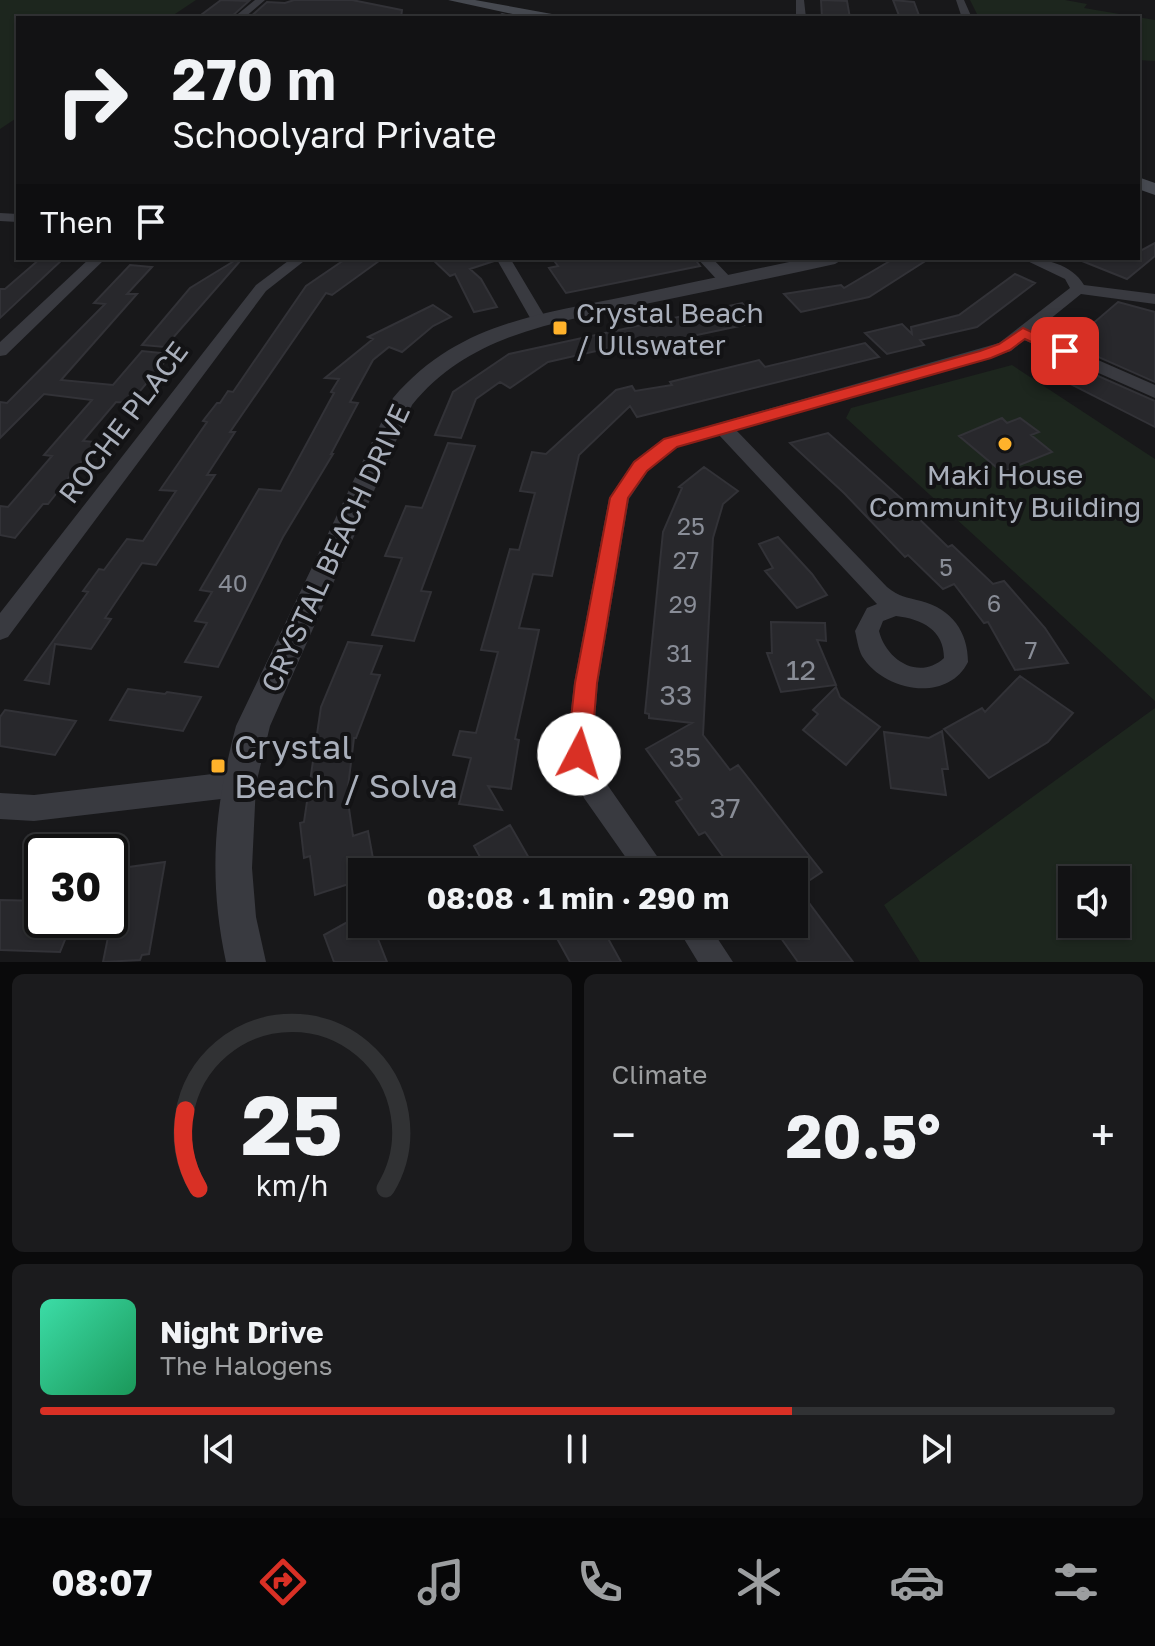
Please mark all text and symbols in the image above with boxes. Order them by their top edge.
text: 270 m [172,45,336,112]
icon: right [40,48,144,152]
text: Schoolyard Private [172,113,497,156]
icon: arrive [129,200,173,244]
text: Then [40,204,113,240]
place label: Crystal Beach / Ullswater [576,296,764,361]
pin [1031,317,1099,385]
marker: Crystal Beach / Ullswater [551,319,569,337]
icon: arrive [1043,329,1087,373]
street label: ROCHE PLACE [52,335,194,509]
street label: CRYSTAL BEACH DRIVE [254,399,416,697]
marker: Maki House Community Building [996,435,1014,453]
place label: Maki House Community Building [869,458,1141,523]
house number: 25 [677,511,705,540]
house number: 27 [673,545,699,574]
house number: 5 [939,552,953,581]
house number: 40 [218,568,248,597]
house number: 6 [987,588,1001,617]
house number: 29 [669,589,697,618]
house number: 7 [1025,635,1037,664]
house number: 31 [666,638,692,667]
house number: 12 [786,653,816,686]
house number: 33 [660,678,692,711]
position arrow [537,712,621,796]
place label: Crystal Beach / Solva [234,726,458,805]
house number: 35 [669,740,701,773]
marker: Crystal Beach / Solva [209,757,227,775]
house number: 37 [709,791,741,824]
speed limit sign: 30 [24,834,128,938]
map controls [1058,866,1130,938]
button: sound [1058,866,1130,938]
text: 08:08 · 1 min · 290 m [427,880,729,916]
text: Climate [612,1059,707,1090]
text: 25 [241,1073,343,1173]
text: 20.5° [786,1099,941,1171]
text: − [612,1108,636,1161]
text: + [1091,1108,1115,1161]
text: km/h [255,1168,328,1202]
text: Night Drive [160,1314,324,1350]
text: The Halogens [160,1350,333,1381]
icon: previous [197,1427,241,1471]
icon: pause [555,1427,599,1471]
icon: next [914,1427,958,1471]
icon: directions [255,1554,311,1610]
icon: music [413,1554,469,1610]
icon: phone [572,1554,628,1610]
icon: climate [731,1554,787,1610]
icon: car [889,1554,945,1610]
icon: filters [1048,1554,1104,1610]
text: 08:07 [51,1561,152,1604]

